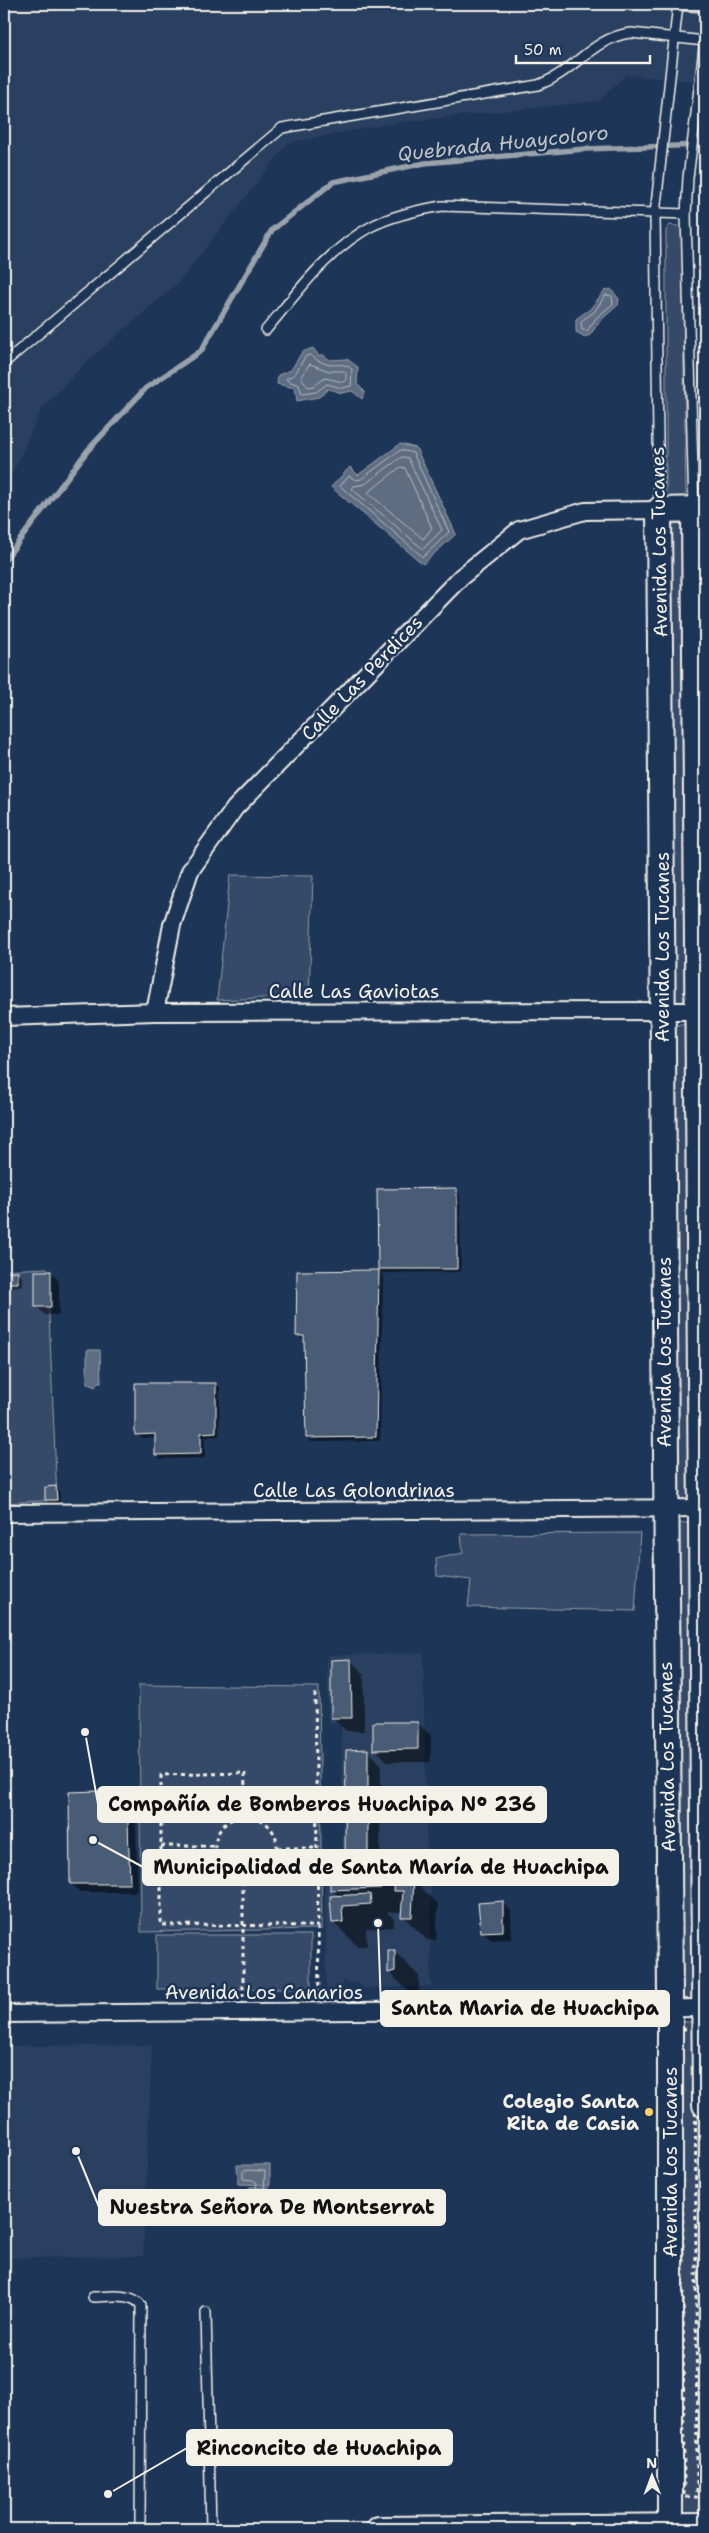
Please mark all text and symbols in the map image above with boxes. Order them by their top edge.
scale bar [516,32,650,64]
text: 50 m [524,40,562,60]
water label: Quebrada Huaycoloro [396,119,610,167]
street label: Avenida Los Tucanes [645,446,673,638]
street label: Calle Las Perdices [296,610,428,746]
street label: Avenida Los Tucanes [650,852,675,1043]
street label: Calle Las Gaviotas [269,979,439,1004]
street label: Avenida Los Tucanes [652,1257,677,1448]
street label: Calle Las Golondrinas [253,1478,455,1503]
street label: Avenida Los Tucanes [653,1661,681,1853]
callout: Compañía de Bomberos Huachipa Nº 236 [98,1787,546,1822]
text: Compañía de Bomberos Huachipa Nº 236 [108,1791,536,1817]
callout: Municipalidad de Santa María de Huachipa [143,1850,618,1885]
text: Municipalidad de Santa María de Huachipa [153,1854,609,1880]
street label: Avenida Los Canarios [165,1980,363,2005]
callout: Santa Maria de Huachipa [381,1991,669,2026]
text: Santa Maria de Huachipa [391,1995,659,2021]
street label: Avenida Los Tucanes [658,2067,683,2258]
place label: Colegio Santa Rita de Casia [503,2089,639,2136]
marker: Colegio Santa Rita de Casia [643,2106,655,2118]
callout: Nuestra Señora De Montserrat [99,2190,445,2225]
text: Nuestra Señora De Montserrat [109,2194,435,2220]
callout: Rinconcito de Huachipa [187,2430,452,2465]
text: Rinconcito de Huachipa [197,2435,442,2461]
north arrow [626,2450,676,2500]
text: N [646,2454,657,2472]

